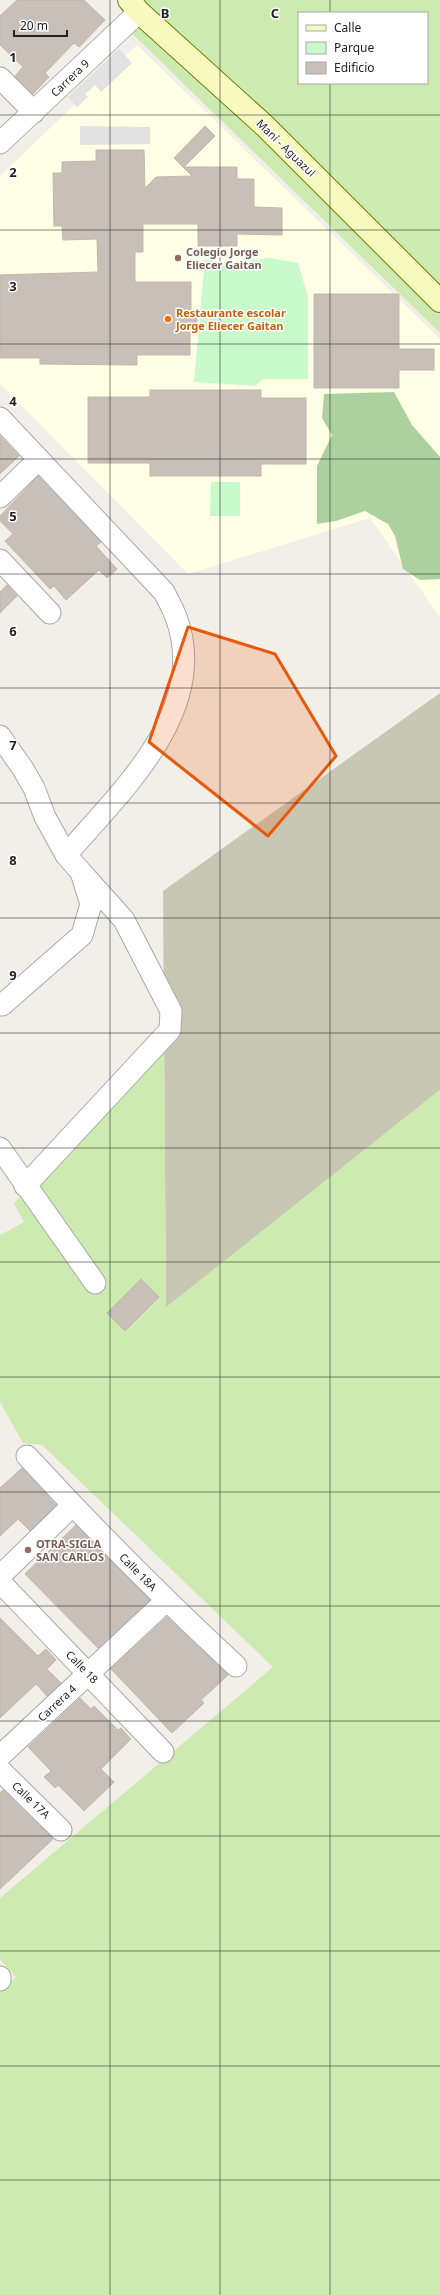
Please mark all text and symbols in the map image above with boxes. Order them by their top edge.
text: B [161,4,169,22]
text: C [271,4,279,22]
scale bar [14,12,67,38]
legend [298,12,428,84]
text: 20 m [20,17,48,34]
text: Calle [334,19,362,36]
text: Parque [334,39,375,56]
text: 1 [9,48,17,66]
street label: Carrera 9 [47,56,92,100]
text: Edificio [334,59,375,76]
street label: Maní - Aguazul [254,116,319,180]
text: 2 [9,163,17,181]
place label: Colegio Jorge Eliecer Gaitan [186,244,262,272]
marker: Colegio Jorge Eliecer Gaitan [173,253,183,263]
text: 3 [9,277,17,295]
place label: Restaurante escolar Jorge Eliecer Gaitan [175,305,286,333]
marker: Restaurante escolar Jorge Eliecer Gaitan [163,314,173,324]
text: 4 [9,392,17,410]
text: 5 [9,507,17,525]
text: 6 [9,622,17,640]
text: 7 [9,736,17,754]
text: 8 [9,851,17,869]
text: 9 [9,966,17,984]
place label: OTRA-SIGLA SAN CARLOS [36,1536,104,1564]
marker: OTRA-SIGLA SAN CARLOS [23,1545,33,1555]
street label: Calle 18A [116,1550,161,1594]
street label: Calle 18 [63,1647,102,1686]
street label: Carrera 4 [34,1680,80,1724]
street label: Calle 17A [9,1778,54,1822]

